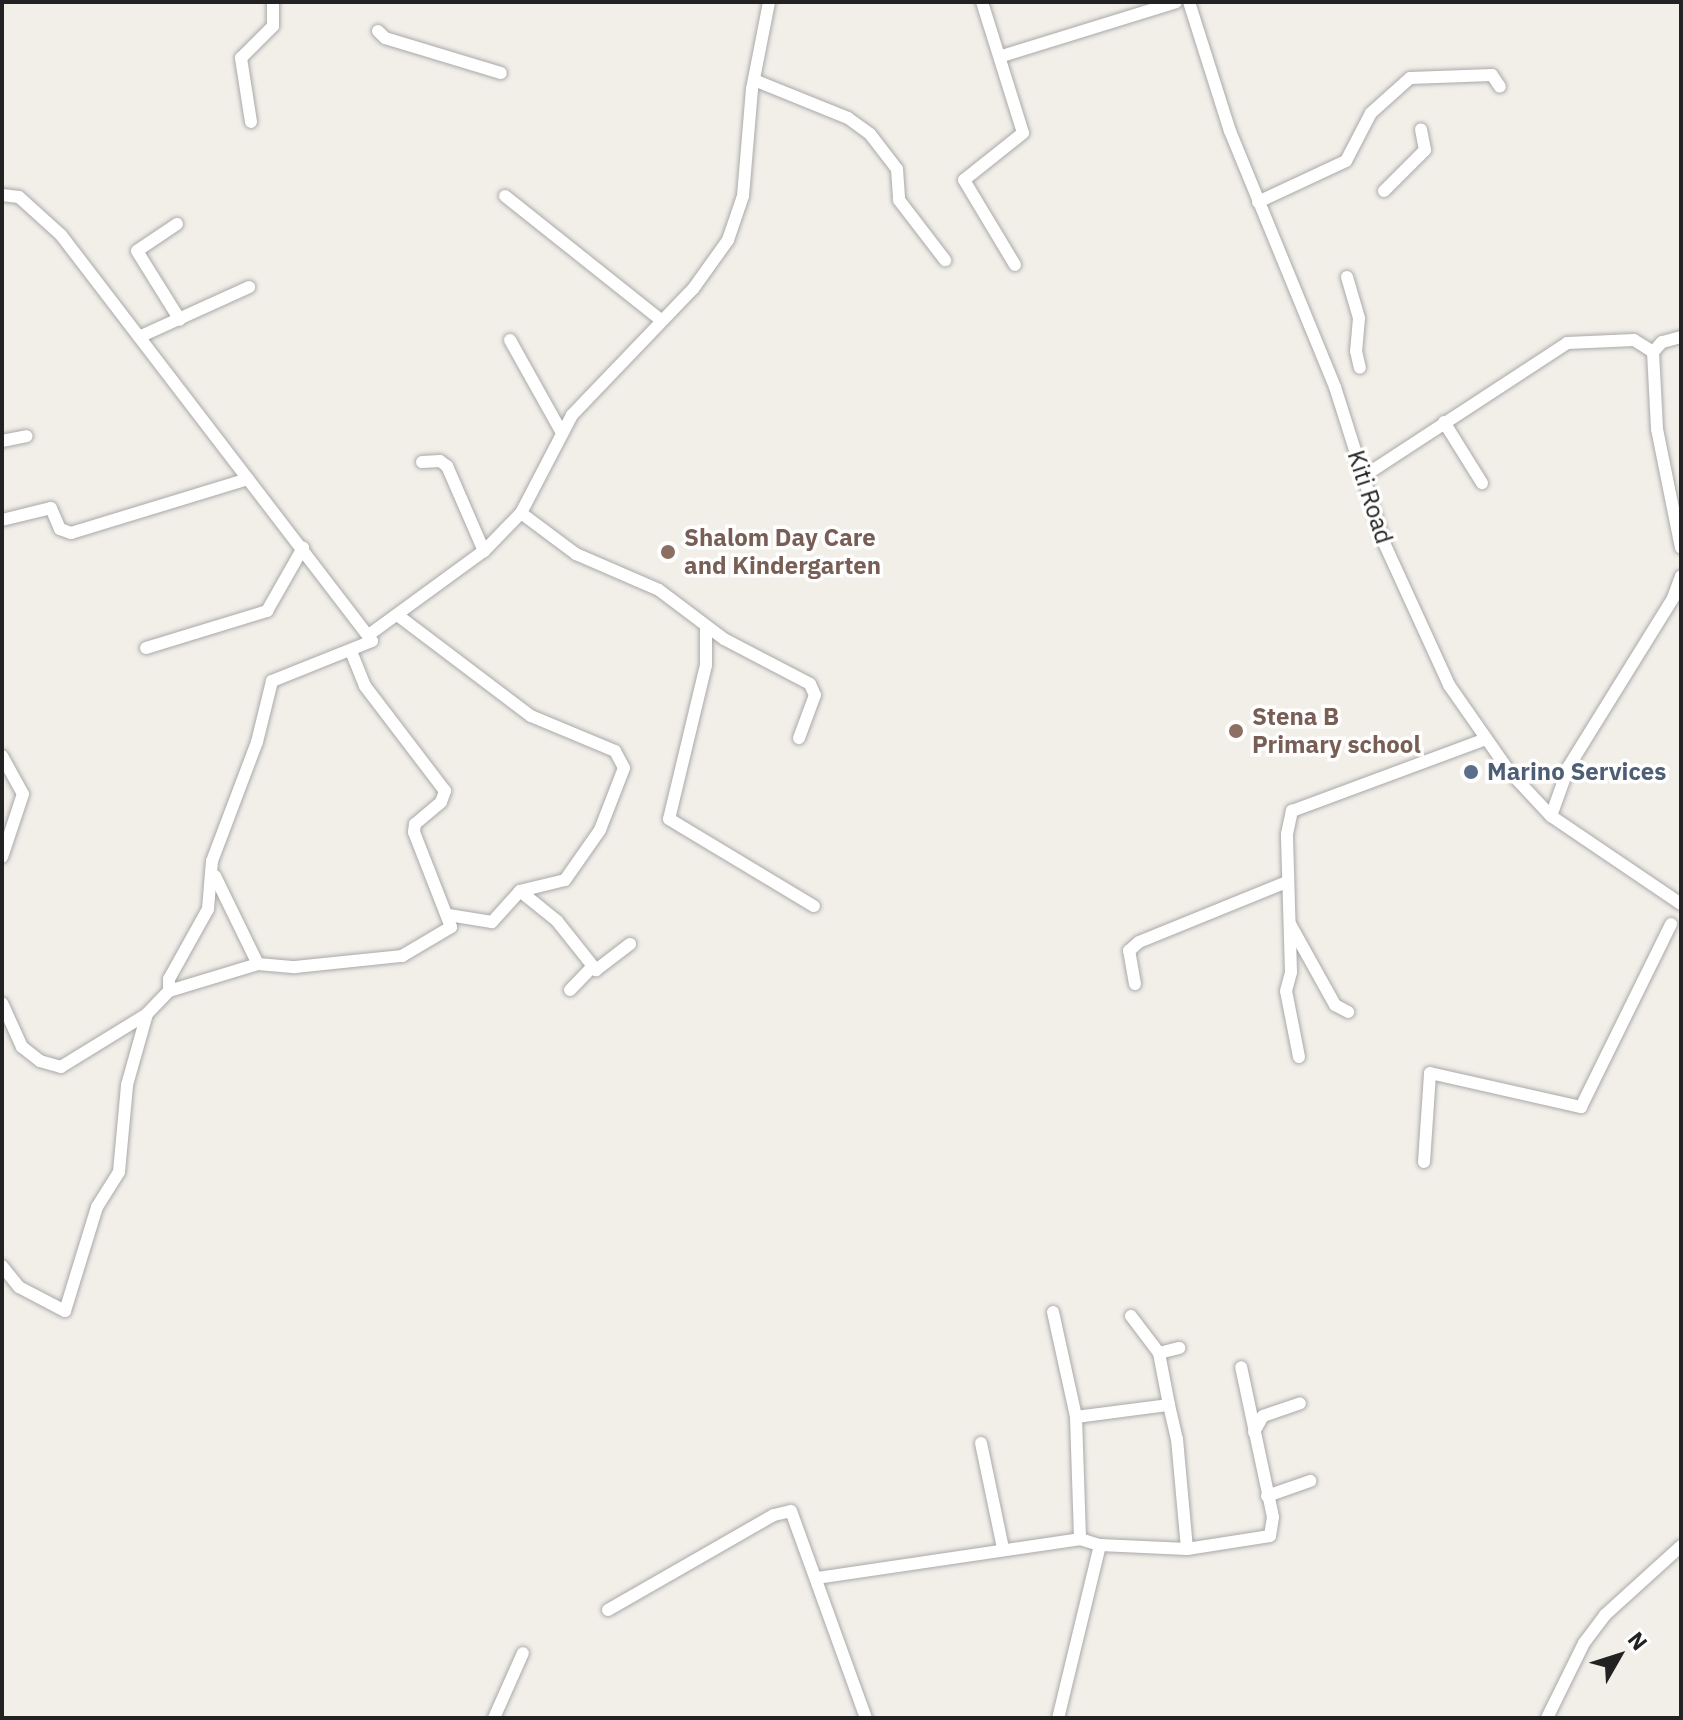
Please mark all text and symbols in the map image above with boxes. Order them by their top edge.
street label: Kiti Road [1341,447,1399,547]
place label: Shalom Day Care and Kindergarten [684,524,881,580]
marker: Shalom Day Care and Kindergarten [659,543,677,561]
place label: Stena B Primary school [1252,703,1421,759]
marker: Stena B Primary school [1227,722,1245,740]
place label: Marino Services [1487,758,1666,786]
marker: Marino Services [1462,763,1480,781]
north arrow [1579,1616,1659,1696]
text: N [1622,1625,1654,1656]

